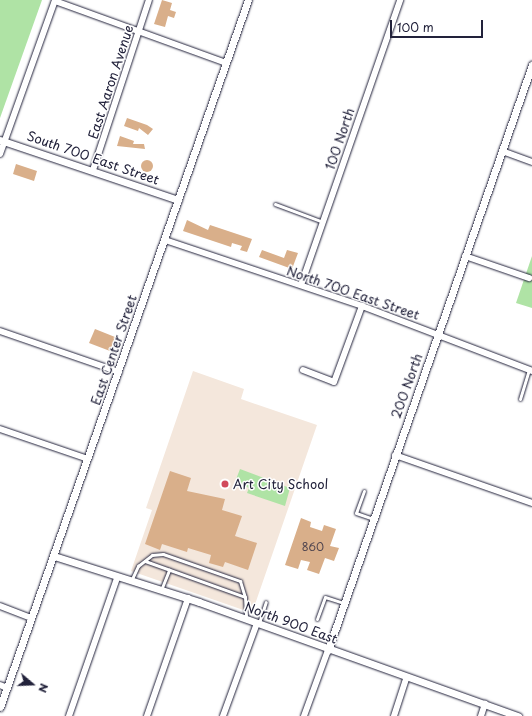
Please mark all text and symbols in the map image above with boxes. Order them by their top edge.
scale bar [392,12,485,38]
text: 100 m [397,18,434,36]
street label: East Aaron Avenue [85,23,137,141]
street label: 100 North [322,106,358,172]
street label: South 700 East Street [24,128,162,188]
street label: North 700 East Street [284,263,422,323]
street label: East Center Street [88,292,140,408]
street label: 200 North [388,351,426,421]
place label: Art City School [233,476,330,492]
marker: Art City School [220,479,230,489]
house number: 860 [302,540,324,554]
street label: North 900 East [242,599,340,647]
north arrow [12,664,52,704]
text: N [34,681,53,695]

